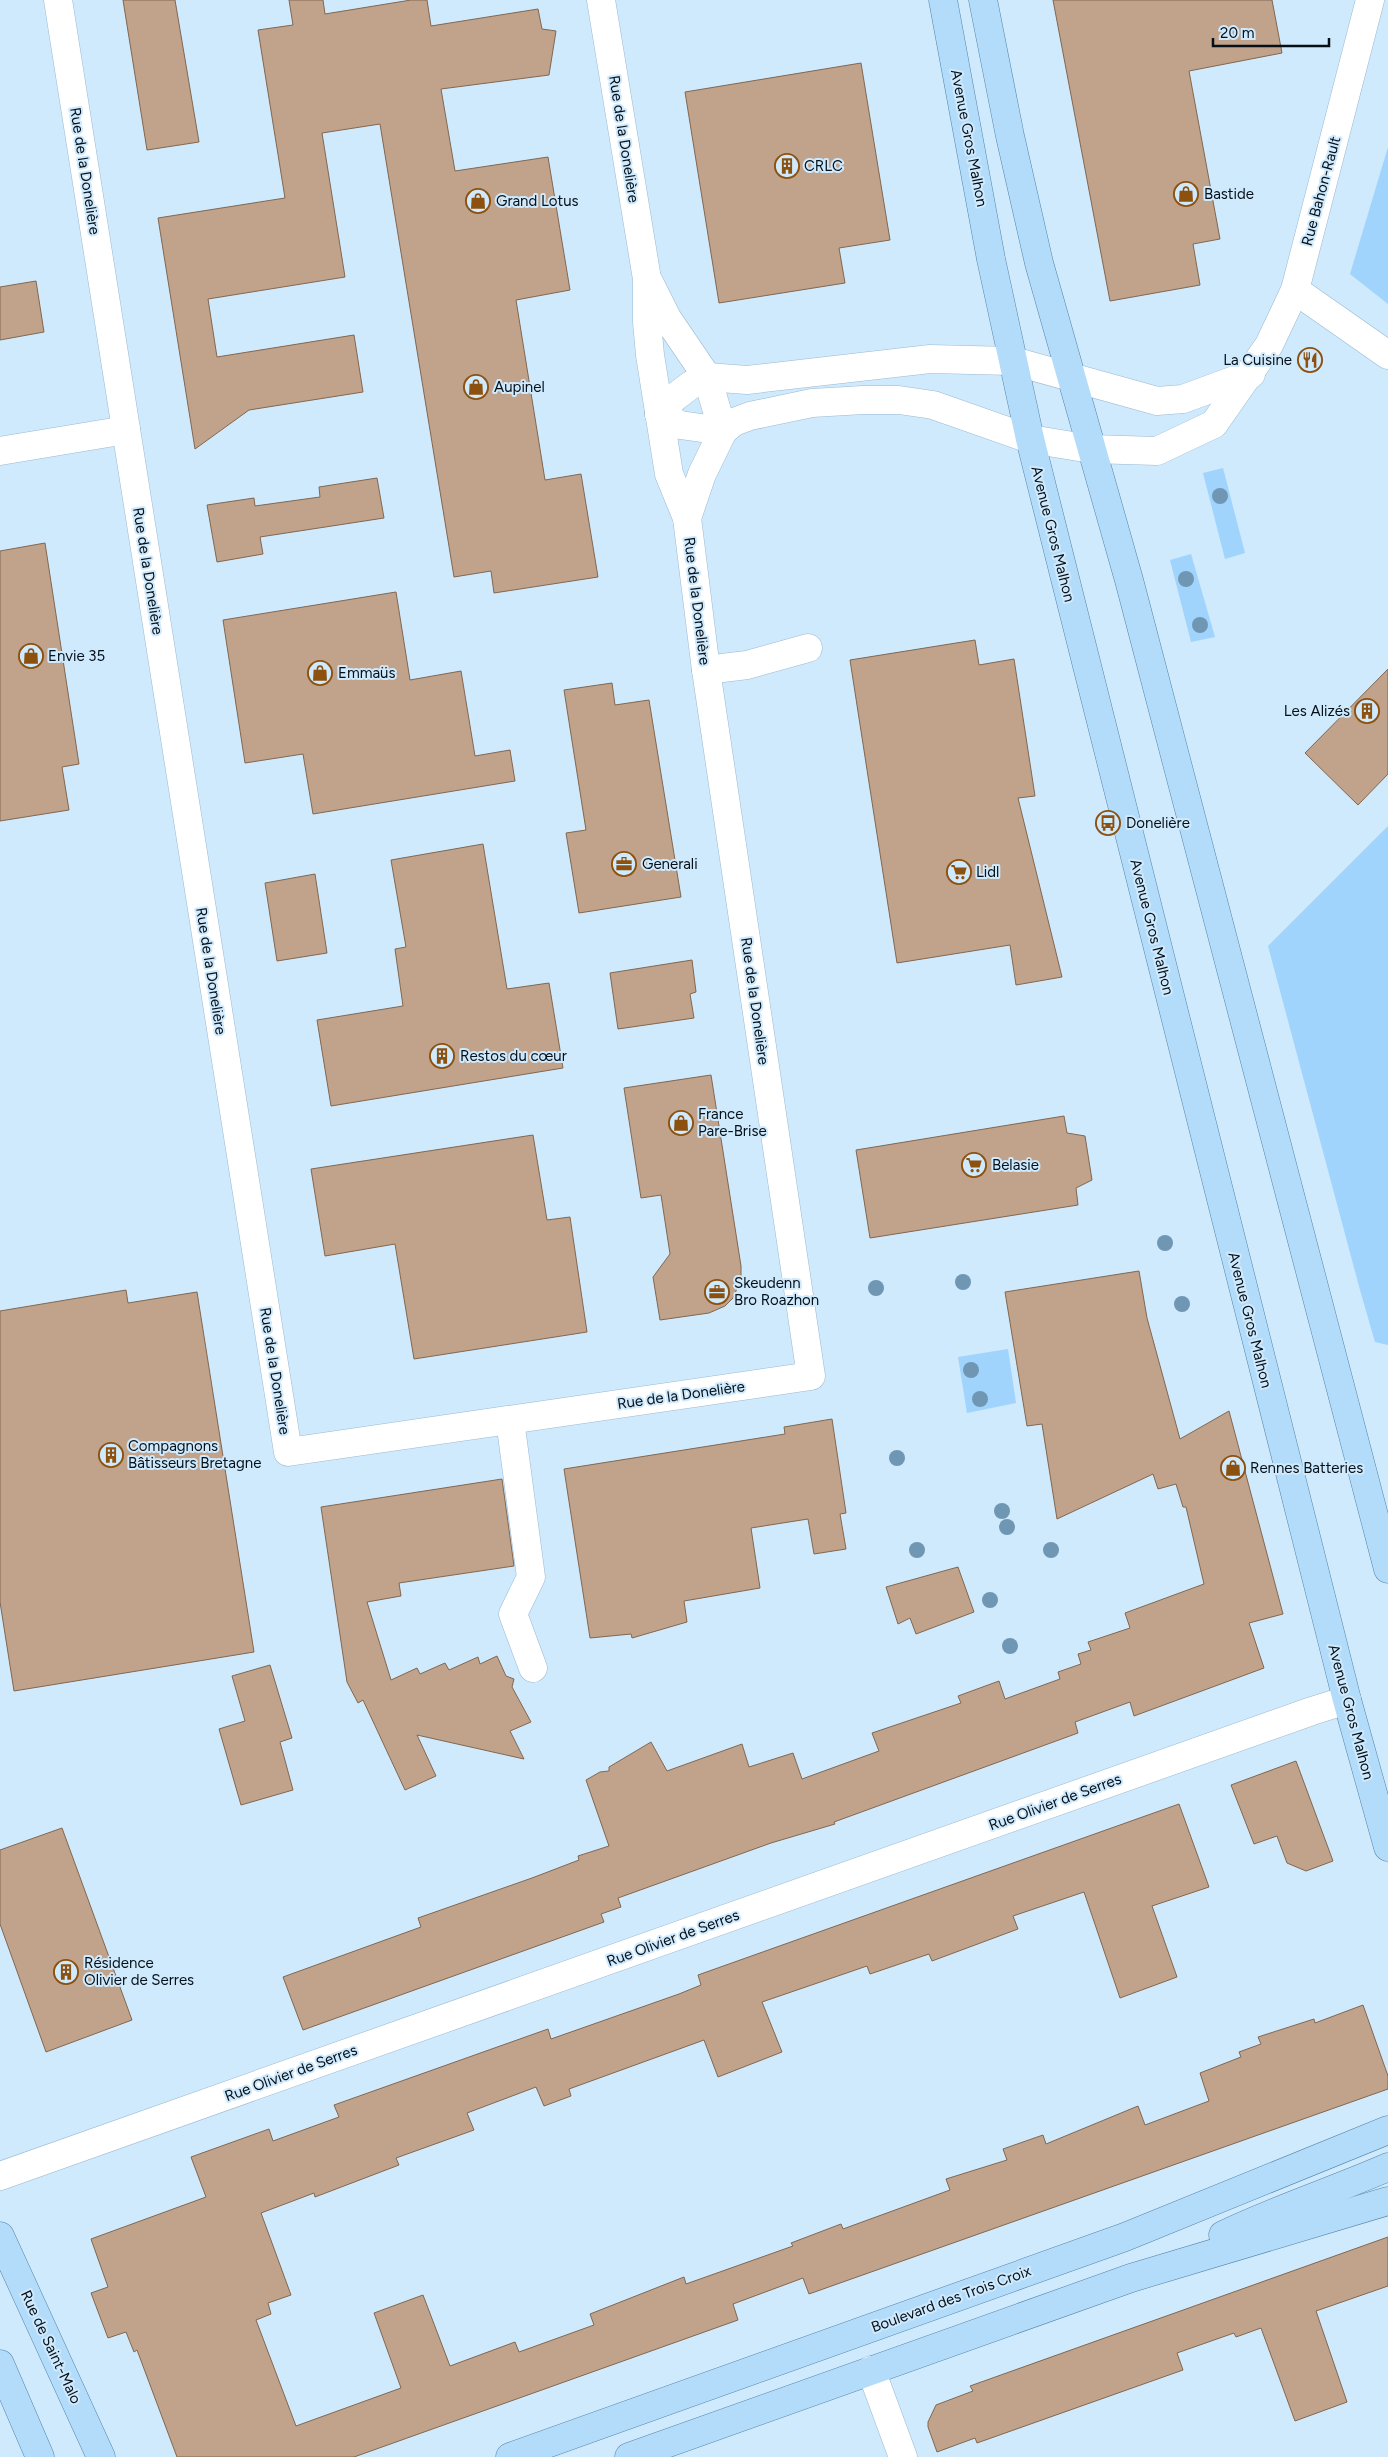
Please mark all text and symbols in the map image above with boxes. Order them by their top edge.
scale bar [1213,15,1329,47]
text: 20 m [1220,24,1254,42]
street label: Avenue Gros Malhon [947,68,991,208]
street label: Rue de la Donelière [605,74,643,204]
street label: Rue de la Donelière [66,106,104,236]
street label: Rue Bahon-Rault [1298,134,1344,248]
building icon: CRLC [774,153,800,179]
place label: CRLC [804,157,843,175]
shop icon: Bastide [1173,181,1199,207]
place label: Bastide [1204,185,1254,203]
shop icon: Grand Lotus [465,188,491,214]
place label: Grand Lotus [496,192,579,210]
restaurant icon: La Cuisine [1297,347,1323,373]
place label: La Cuisine [1223,351,1292,369]
shop icon: Aupinel [463,374,489,400]
place label: Aupinel [494,378,545,396]
street label: Avenue Gros Malhon [1027,464,1079,604]
street label: Rue de la Donelière [129,506,167,636]
street label: Rue de la Donelière [680,536,714,666]
shop icon: Envie 35 [18,643,44,669]
place label: Envie 35 [48,647,105,665]
shop icon: Emmaüs [307,660,333,686]
place label: Emmaüs [338,664,395,682]
building icon: Les Alizés [1354,698,1380,724]
place label: Les Alizés [1284,702,1350,720]
bus stop icon: Donelière [1095,810,1121,836]
place label: Donelière [1126,814,1190,832]
office icon: Generali [611,851,637,877]
place label: Generali [642,855,698,873]
street label: Avenue Gros Malhon [1126,857,1178,997]
supermarket icon: Lidl [946,859,972,885]
place label: Lidl [976,863,999,881]
street label: Rue de la Donelière [192,906,230,1036]
street label: Rue de la Donelière [737,936,773,1066]
building icon: Restos du cœur [429,1043,455,1069]
place label: Restos du cœur [460,1047,567,1065]
place label: France Pare-Brise [698,1105,767,1140]
shop icon: France Pare-Brise [668,1110,694,1136]
supermarket icon: Belasie [961,1152,987,1178]
place label: Belasie [992,1156,1039,1174]
street label: Avenue Gros Malhon [1224,1250,1276,1390]
place label: Skeudenn Bro Roazhon [734,1274,819,1309]
office icon: Skeudenn Bro Roazhon [704,1279,730,1305]
street label: Rue de la Donelière [256,1306,294,1436]
street label: Rue de la Donelière [616,1377,746,1413]
place label: Compagnons Bâtisseurs Bretagne [128,1437,261,1472]
building icon: Compagnons Bâtisseurs Bretagne [98,1442,124,1468]
shop icon: Rennes Batteries [1220,1455,1246,1481]
place label: Rennes Batteries [1250,1459,1363,1477]
street label: Avenue Gros Malhon [1324,1642,1378,1782]
street label: Rue Olivier de Serres [986,1770,1124,1834]
street label: Rue Olivier de Serres [604,1906,742,1970]
place label: Résidence Olivier de Serres [84,1954,194,1989]
building icon: Résidence Olivier de Serres [53,1959,79,1985]
street label: Rue Olivier de Serres [222,2041,360,2105]
street label: Boulevard des Trois Croix [869,2262,1033,2336]
street label: Rue de Saint-Malo [17,2287,85,2407]

